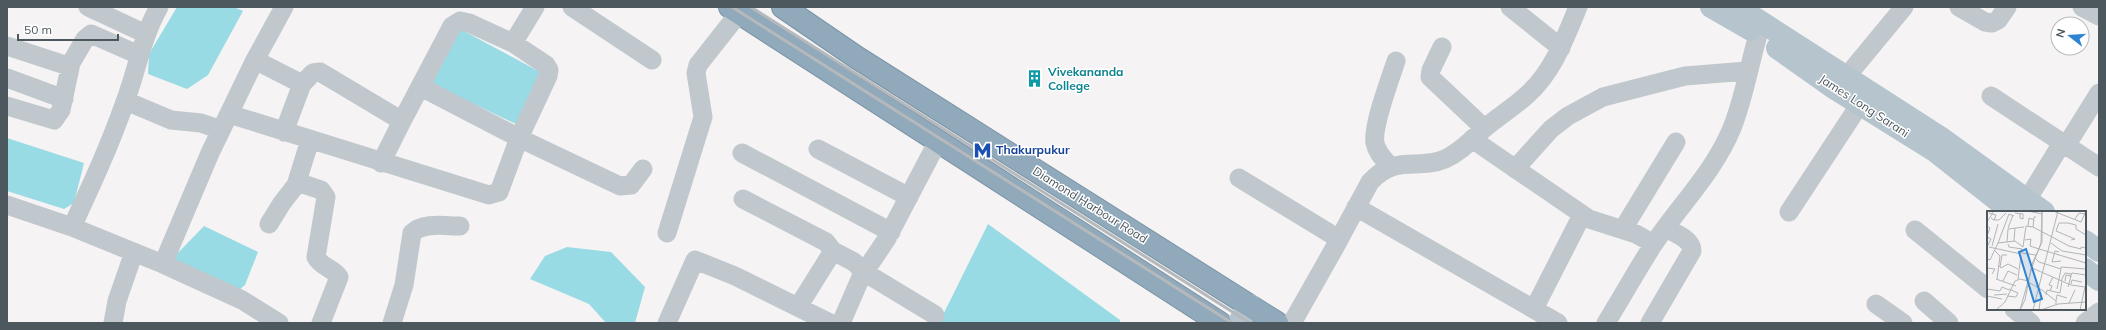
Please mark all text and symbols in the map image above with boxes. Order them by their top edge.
scale bar [18,16,118,42]
north arrow [2050,16,2090,56]
text: 50 m [24,22,52,37]
text: N [2053,27,2068,39]
place label: Vivekananda College [1047,64,1124,93]
building icon: Vivekananda College [1025,69,1045,89]
street label: James Long Sarani [1817,71,1912,140]
metro station icon: Thakurpukur [973,140,993,160]
place label: Thakurpukur [996,142,1070,157]
street label: Diamond Harbour Road [1030,163,1150,246]
inset map [1987,211,2086,310]

